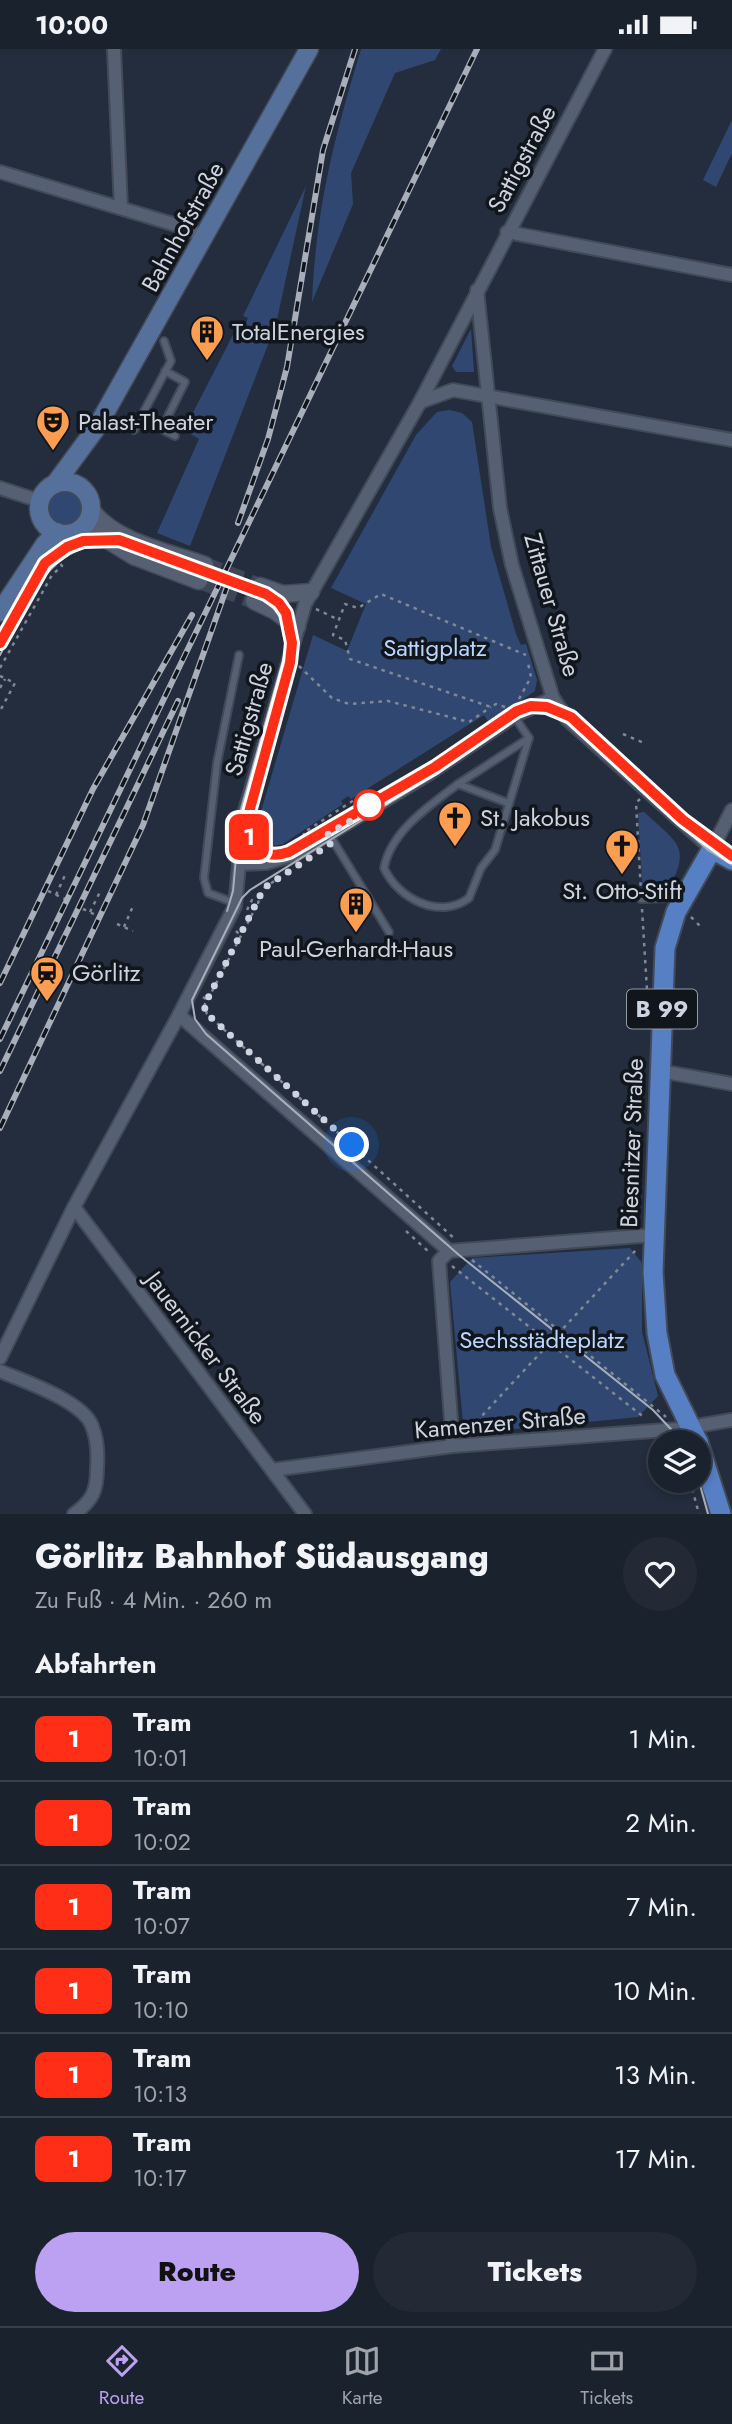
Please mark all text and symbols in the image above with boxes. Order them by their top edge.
text: 10:00 [35,6,108,44]
street label: Sattigstraße [479,99,565,219]
street label: Bahnhofstraße [132,155,233,298]
building icon: TotalEnergies [188,313,226,362]
place label: TotalEnergies [232,314,365,349]
theatre icon: Palast-Theater [34,403,72,452]
place label: Palast-Theater [78,404,214,439]
street label: Zittauer Straße [515,529,590,681]
park label: Sattigplatz [383,630,487,665]
street label: Sattigstraße [216,658,282,780]
unlabelled marker [354,790,384,820]
church icon: St. Jakobus [436,799,474,848]
place label: St. Jakobus [480,800,590,835]
line badge: 1 [226,814,272,860]
text: 1 [243,819,255,854]
church icon: St. Otto-Stift [603,827,641,876]
place label: St. Otto-Stift [562,873,682,908]
building icon: Paul-Gerhardt-Haus [337,885,375,934]
place label: Paul-Gerhardt-Haus [259,931,453,966]
station icon: Görlitz [28,954,66,1003]
place label: Görlitz [72,955,141,990]
road number: B 99 [627,989,697,1028]
street label: Biesnitzer Straße [611,1058,652,1228]
your location [334,1127,369,1162]
street label: Jauernicker Straße [135,1262,276,1431]
park label: Sechsstädteplatz [459,1322,625,1357]
street label: Kamenzer Straße [413,1398,587,1447]
map controls [648,1430,711,1493]
button: layers [648,1430,711,1493]
text: Görlitz Bahnhof Südausgang [35,1533,489,1580]
button: heart [623,1537,697,1611]
text: Zu Fuß · 4 Min. · 260 m [35,1583,272,1617]
text: Abfahrten [35,1645,157,1683]
text: Tram [133,1703,192,1741]
text: 1 Min. [628,1720,697,1758]
text: 1 [67,1721,80,1756]
text: 10:01 [133,1741,188,1775]
text: Tram [133,1787,192,1825]
text: 2 Min. [625,1804,697,1842]
text: 1 [67,1805,80,1840]
text: 10:02 [133,1825,191,1859]
text: Tram [133,1871,192,1909]
text: 7 Min. [626,1888,697,1926]
text: 1 [67,1889,80,1924]
text: 10:07 [133,1909,190,1943]
text: Tram [133,1955,192,1993]
text: 10 Min. [613,1972,697,2010]
text: 1 [67,1973,80,2008]
text: 10:10 [133,1993,188,2027]
text: Tram [133,2039,192,2077]
text: 13 Min. [614,2056,697,2094]
text: 1 [67,2057,80,2092]
text: 10:13 [133,2077,187,2111]
text: Tram [133,2123,192,2161]
text: 17 Min. [615,2140,697,2178]
text: 1 [67,2141,80,2176]
text: 10:17 [133,2161,186,2195]
button: Route [35,2232,359,2312]
button: Tickets [373,2232,697,2312]
tab: Route [99,2342,144,2411]
tab: Karte [342,2342,383,2411]
tab: Tickets [580,2342,633,2411]

